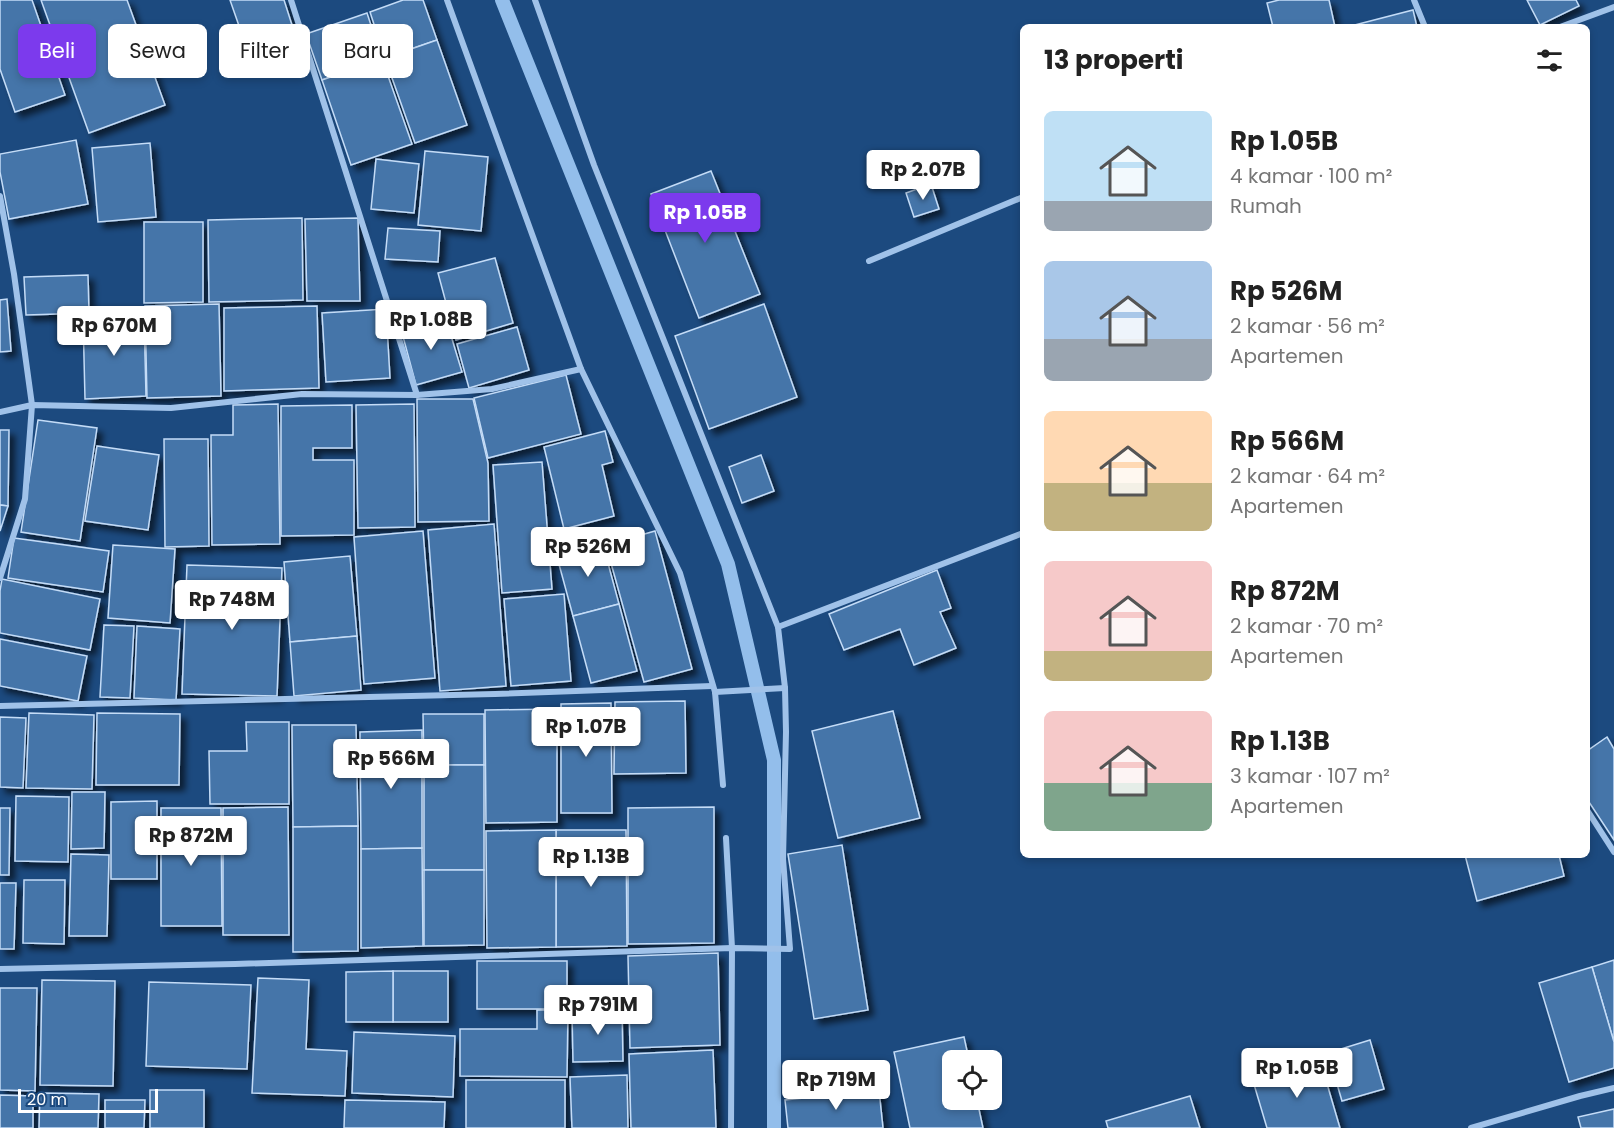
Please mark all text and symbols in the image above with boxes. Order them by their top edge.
chip: Beli [18,24,96,78]
chip: Sewa [108,24,207,78]
chip: Filter [219,24,310,78]
chip: Baru [322,24,413,78]
text: 13 properti [1044,42,1183,78]
icon: filters [1533,44,1566,77]
text: Rp 1.05B [1230,123,1338,159]
icon: home [1092,135,1164,207]
pin: Rp 2.07B [861,150,985,201]
text: Rp 2.07B [881,155,965,183]
text: 4 kamar · 100 m² [1230,162,1392,190]
text: Rumah [1230,192,1302,220]
pin: Rp 1.05B [643,193,767,244]
text: Rp 1.05B [663,198,747,226]
text: Rp 526M [1230,273,1342,309]
icon: home [1092,285,1164,357]
pin: Rp 1.08B [369,300,493,351]
text: Rp 1.08B [389,305,473,333]
pin: Rp 670M [59,306,169,357]
text: Rp 670M [71,311,157,339]
text: 2 kamar · 56 m² [1230,312,1385,340]
text: Apartemen [1230,342,1343,370]
text: Rp 566M [1230,423,1344,459]
icon: home [1092,435,1164,507]
text: 2 kamar · 64 m² [1230,462,1385,490]
text: Apartemen [1230,492,1343,520]
pin: Rp 526M [533,527,643,578]
text: Rp 526M [545,532,631,560]
text: Rp 872M [1230,573,1340,609]
pin: Rp 748M [177,580,287,631]
text: Rp 748M [189,585,275,613]
icon: home [1092,585,1164,657]
text: 2 kamar · 70 m² [1230,612,1383,640]
text: Apartemen [1230,642,1343,670]
pin: Rp 1.07B [524,707,648,758]
text: Rp 1.07B [546,712,626,740]
text: Rp 1.13B [1230,723,1330,759]
icon: home [1092,735,1164,807]
pin: Rp 566M [336,739,446,790]
text: Rp 566M [347,744,435,772]
text: 3 kamar · 107 m² [1230,762,1390,790]
text: Apartemen [1230,792,1343,820]
pin: Rp 872M [136,816,246,867]
text: Rp 872M [149,821,233,849]
pin: Rp 1.13B [529,837,653,888]
text: Rp 1.13B [553,842,629,870]
pin: Rp 791M [543,985,653,1036]
text: Rp 791M [558,990,638,1018]
pin: Rp 1.05B [1235,1048,1359,1099]
map controls [942,1050,1002,1110]
button: locate [942,1050,1002,1110]
text: Rp 1.05B [1255,1053,1339,1081]
pin: Rp 719M [781,1060,891,1111]
text: Rp 719M [796,1065,876,1093]
scale bar [18,1086,158,1114]
text: 20 m [27,1088,67,1111]

